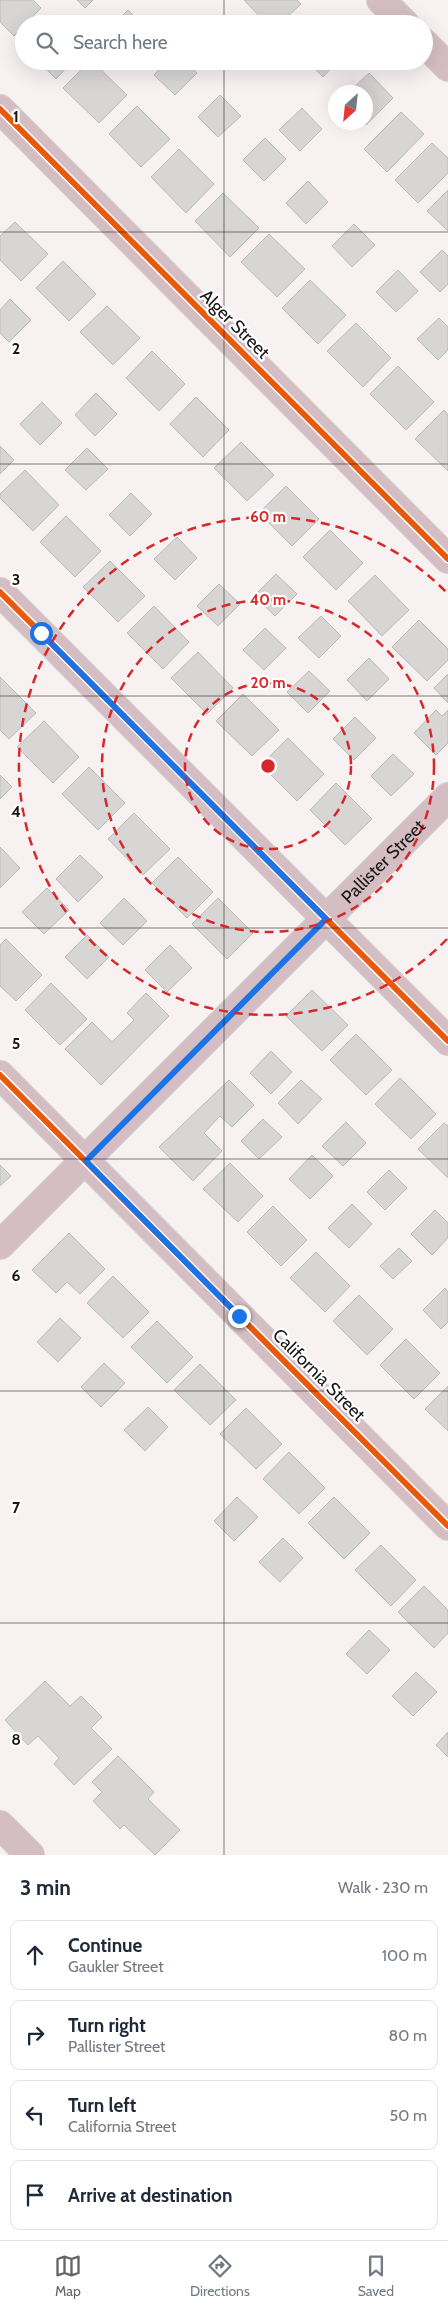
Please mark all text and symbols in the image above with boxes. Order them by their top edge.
search box [15,15,433,70]
icon: search [33,29,61,57]
text: Search here [73,31,167,54]
north arrow [328,85,373,130]
text: 1 [13,107,19,126]
street label: Alger Street [196,285,274,363]
text: 2 [12,339,20,358]
text: 60 m [250,508,286,526]
text: 3 [12,570,20,589]
text: 40 m [250,591,286,609]
route start [30,622,53,645]
text: 20 m [251,674,285,692]
centre of rings [259,757,277,775]
text: 4 [11,802,21,821]
street label: Pallister Street [337,815,430,908]
text: 5 [12,1034,20,1053]
text: 6 [12,1266,21,1285]
route end [228,1305,251,1328]
street label: California Street [268,1324,370,1426]
text: 7 [12,1498,21,1517]
text: 8 [11,1730,21,1749]
text: 3 min [20,1875,71,1900]
text: Walk · 230 m [338,1878,428,1897]
text: Continue [68,1934,142,1957]
icon: ahead [21,1941,49,1969]
text: 100 m [382,1946,427,1965]
text: Gaukler Street [68,1957,164,1976]
text: Turn right [68,2014,146,2037]
icon: right [21,2021,49,2049]
text: 80 m [389,2026,427,2045]
text: Pallister Street [68,2037,165,2056]
text: Turn left [68,2094,136,2117]
icon: left [21,2101,49,2129]
text: 50 m [390,2106,427,2125]
text: California Street [68,2117,176,2136]
icon: arrive [21,2181,49,2209]
text: Arrive at destination [68,2184,232,2207]
tab: Map [54,2252,82,2300]
tab: Directions [190,2252,250,2300]
tab: Saved [358,2252,394,2300]

